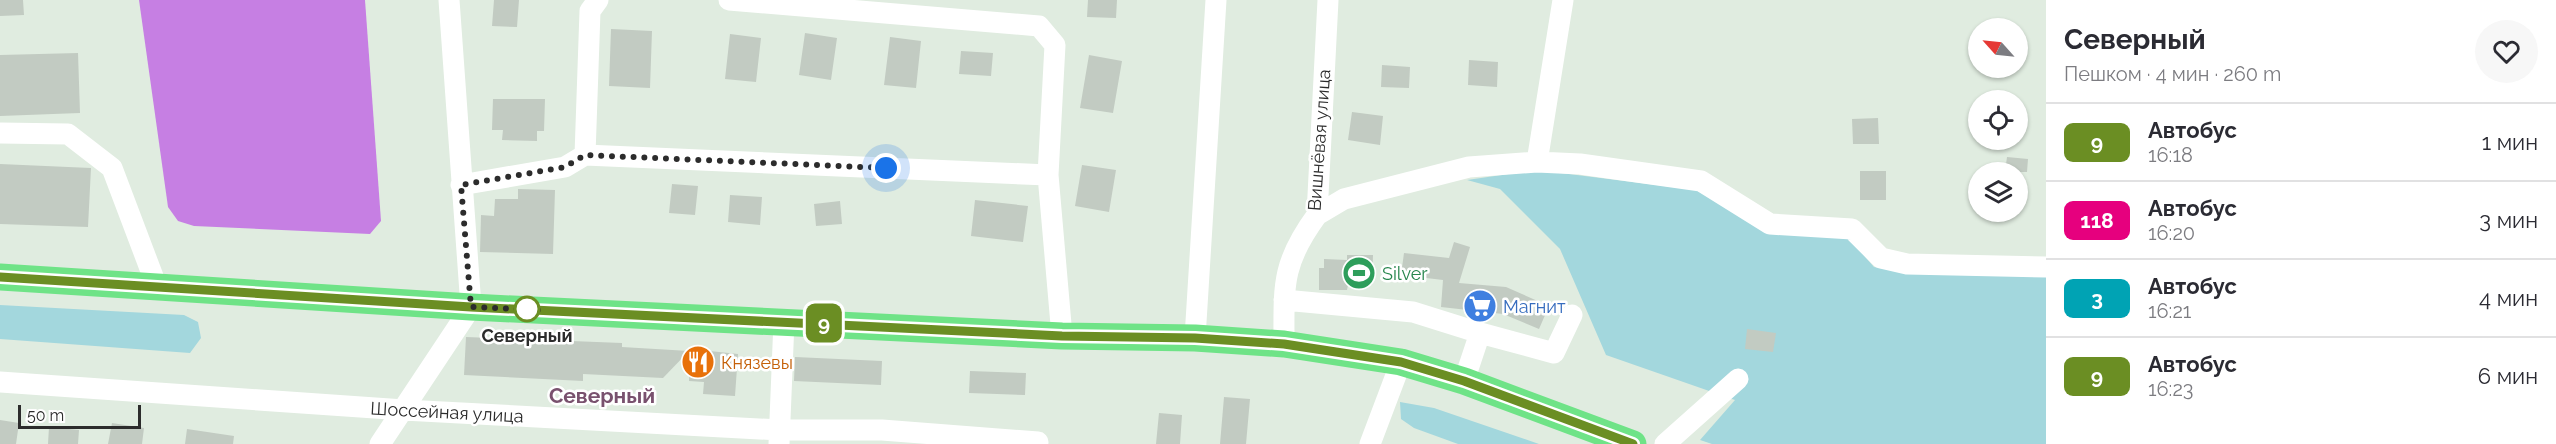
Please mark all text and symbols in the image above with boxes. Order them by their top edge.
north arrow [1968,18,2028,78]
map controls [1968,18,2028,222]
button: heart [2475,20,2538,83]
text: Северный [2064,23,2206,56]
text: Пешком · 4 мин · 260 m [2064,62,2282,86]
street label: Вишнёвая улица [1304,68,1334,212]
button: locate [1968,90,2028,150]
text: Автобус [2148,117,2237,143]
text: 1 мин [2482,129,2538,155]
text: 9 [2091,130,2103,155]
text: 16:18 [2148,143,2193,167]
your location [871,153,901,183]
button: layers [1968,162,2028,222]
text: Автобус [2148,195,2237,221]
text: 3 мин [2479,207,2538,233]
text: 118 [2080,208,2114,233]
text: 16:20 [2148,221,2195,245]
sports icon: Silver [1341,255,1377,291]
place label: Silver [1382,263,1428,284]
text: Автобус [2148,273,2237,299]
text: 4 мин [2479,285,2538,311]
text: 3 [2091,286,2103,311]
supermarket icon: Магнит [1462,288,1498,324]
marker: Северный [514,296,540,322]
place label: Магнит [1503,296,1566,317]
text: 16:21 [2148,299,2191,323]
line badge: 9 [804,304,844,342]
text: 9 [818,311,830,336]
place label: Северный [481,325,573,346]
restaurant icon: Князевы [680,344,716,380]
text: Автобус [2148,351,2237,377]
place label: Князевы [721,352,793,373]
text: 6 мин [2478,363,2538,389]
text: 9 [2091,364,2103,389]
text: 16:23 [2148,377,2193,401]
district label: Северный [549,383,655,408]
street label: Шоссейная улица [370,398,524,426]
scale bar [18,402,141,430]
text: 50 m [27,406,64,425]

